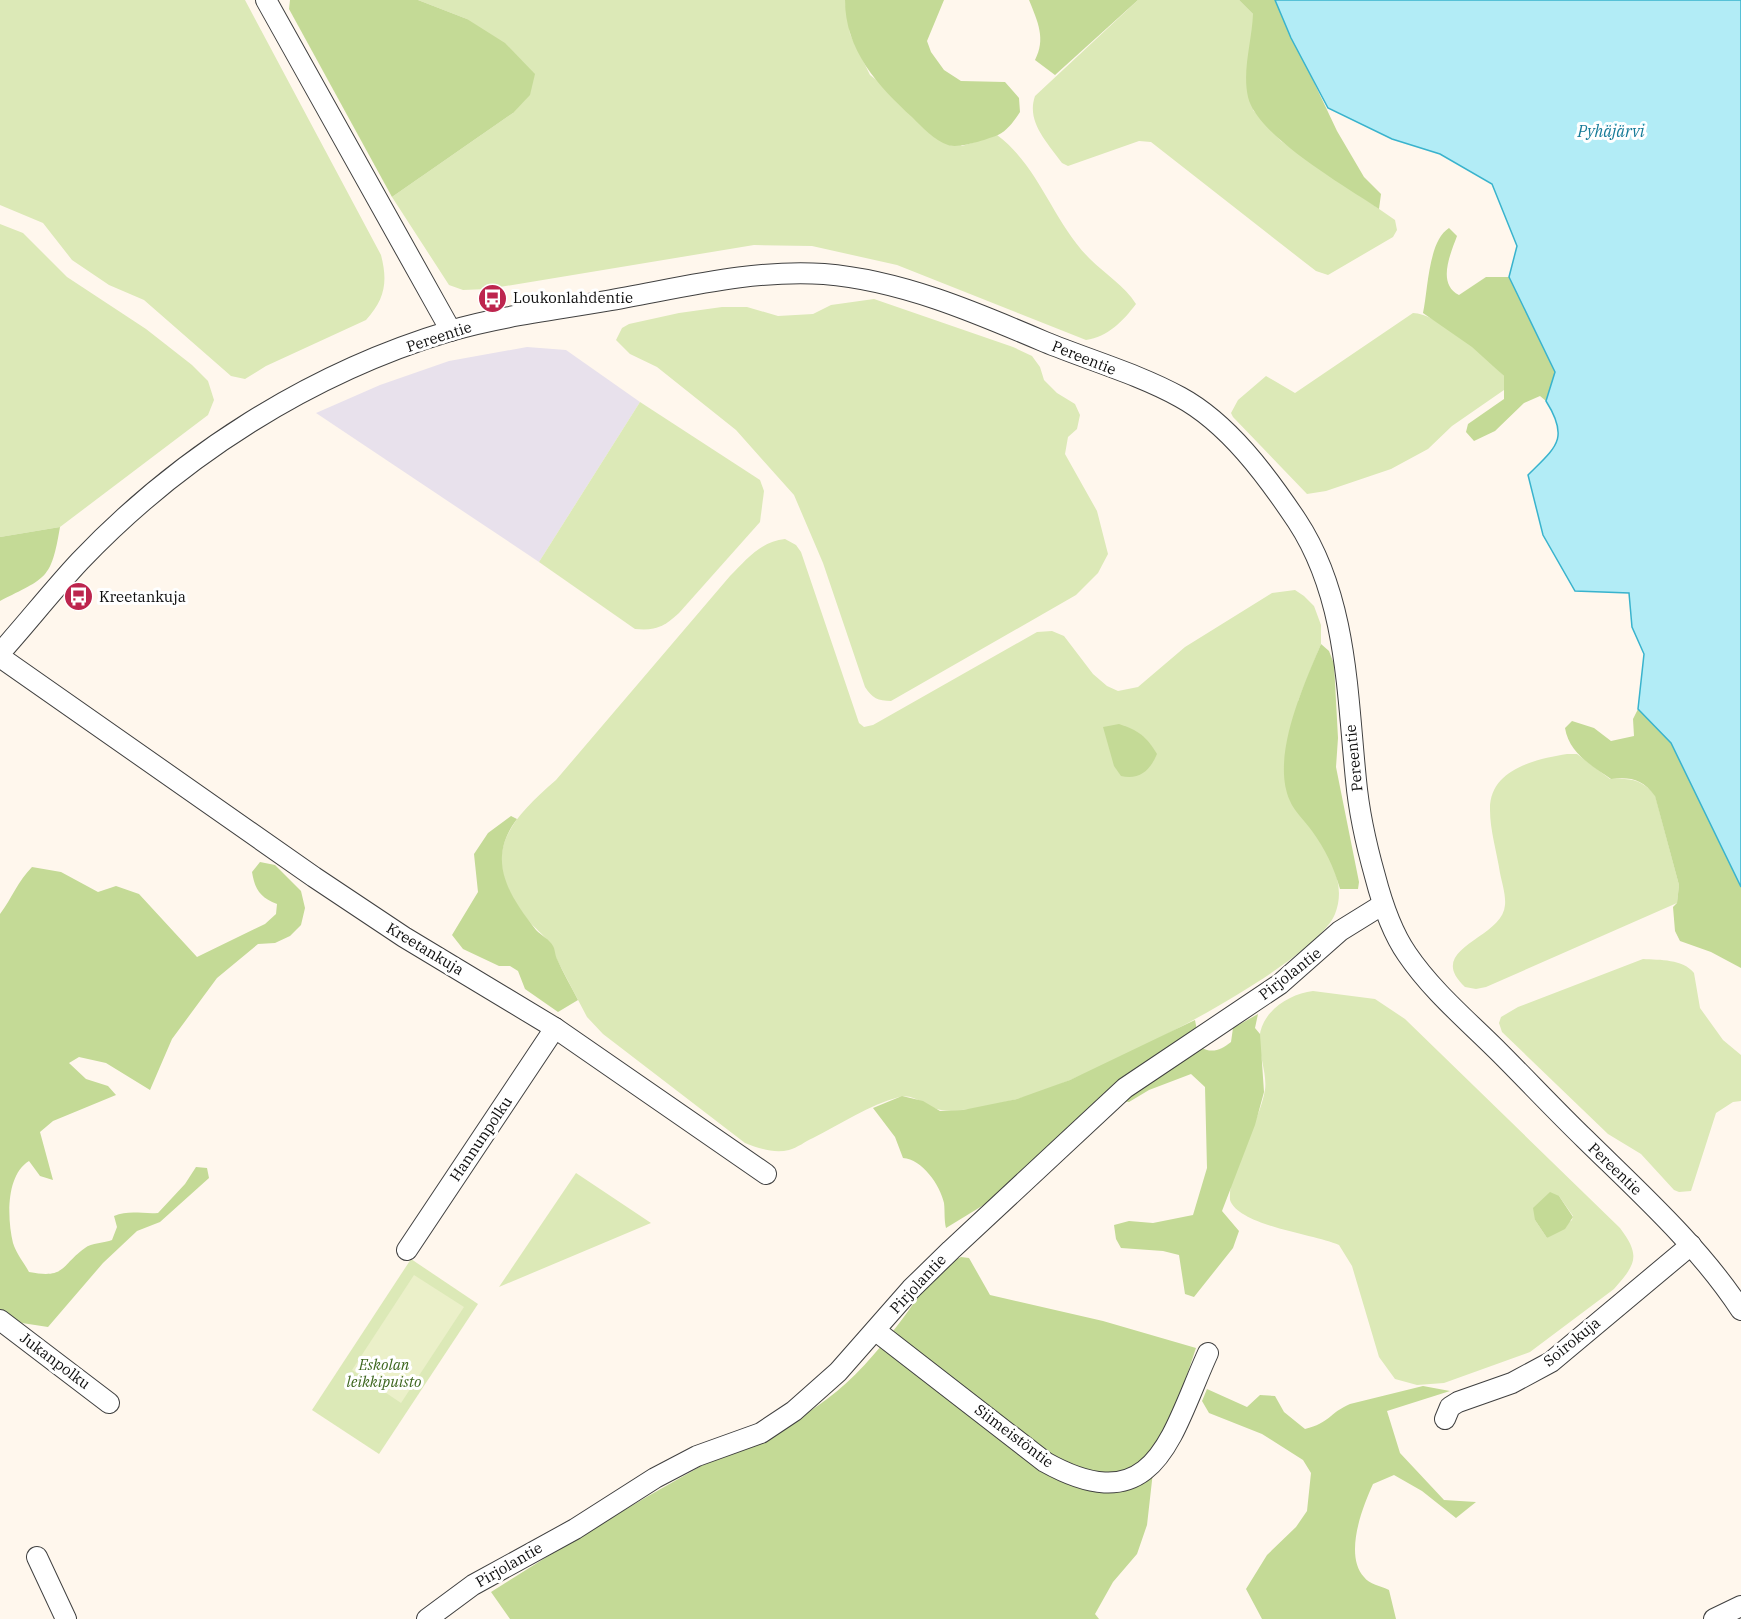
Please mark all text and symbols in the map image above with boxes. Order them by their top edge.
water label: Pyhäjärvi [1577,121,1645,141]
bus stop icon: Loukonlahdentie [476,282,508,314]
place label: Loukonlahdentie [513,288,633,307]
street label: Pereentie [404,317,474,356]
street label: Pereentie [1049,336,1119,379]
bus stop icon: Kreetankuja [62,581,94,613]
place label: Kreetankuja [99,587,186,606]
street label: Pereentie [1341,723,1366,793]
street label: Kreetankuja [383,918,467,979]
street label: Pirjolantie [1255,943,1325,1004]
street label: Hannunpolku [445,1093,516,1185]
street label: Pereentie [1584,1138,1646,1199]
street label: Pirjolantie [885,1250,950,1317]
street label: Soirokuja [1539,1313,1604,1370]
street label: Jukanpolku [17,1328,94,1393]
park label: Eskolan leikkipuisto [347,1355,421,1391]
street label: Siimeistöntie [971,1400,1058,1471]
street label: Pirjolantie [472,1538,546,1591]

